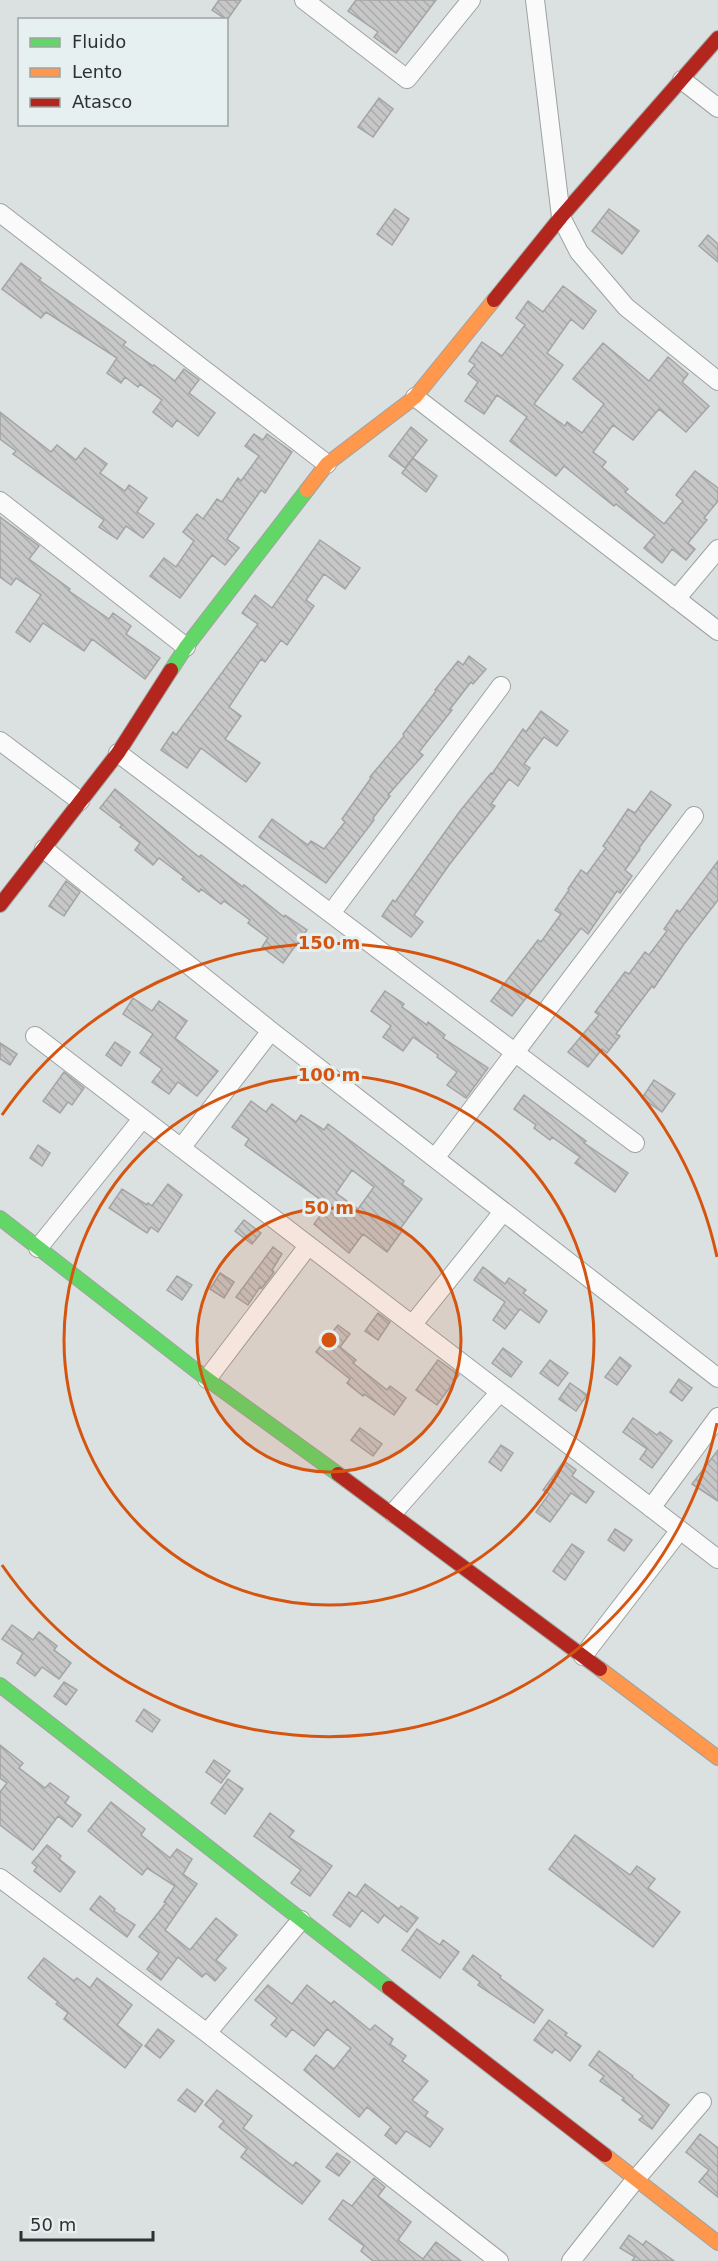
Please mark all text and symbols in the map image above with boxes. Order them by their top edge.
legend [18,18,228,126]
text: Fluido [72,31,126,52]
text: Lento [72,61,122,82]
text: Atasco [72,91,132,112]
text: 150 m [298,932,360,953]
text: 100 m [298,1064,360,1085]
text: 50 m [304,1197,354,1218]
centre of rings [319,1330,339,1350]
scale bar [21,2204,153,2242]
text: 50 m [30,2214,76,2235]

